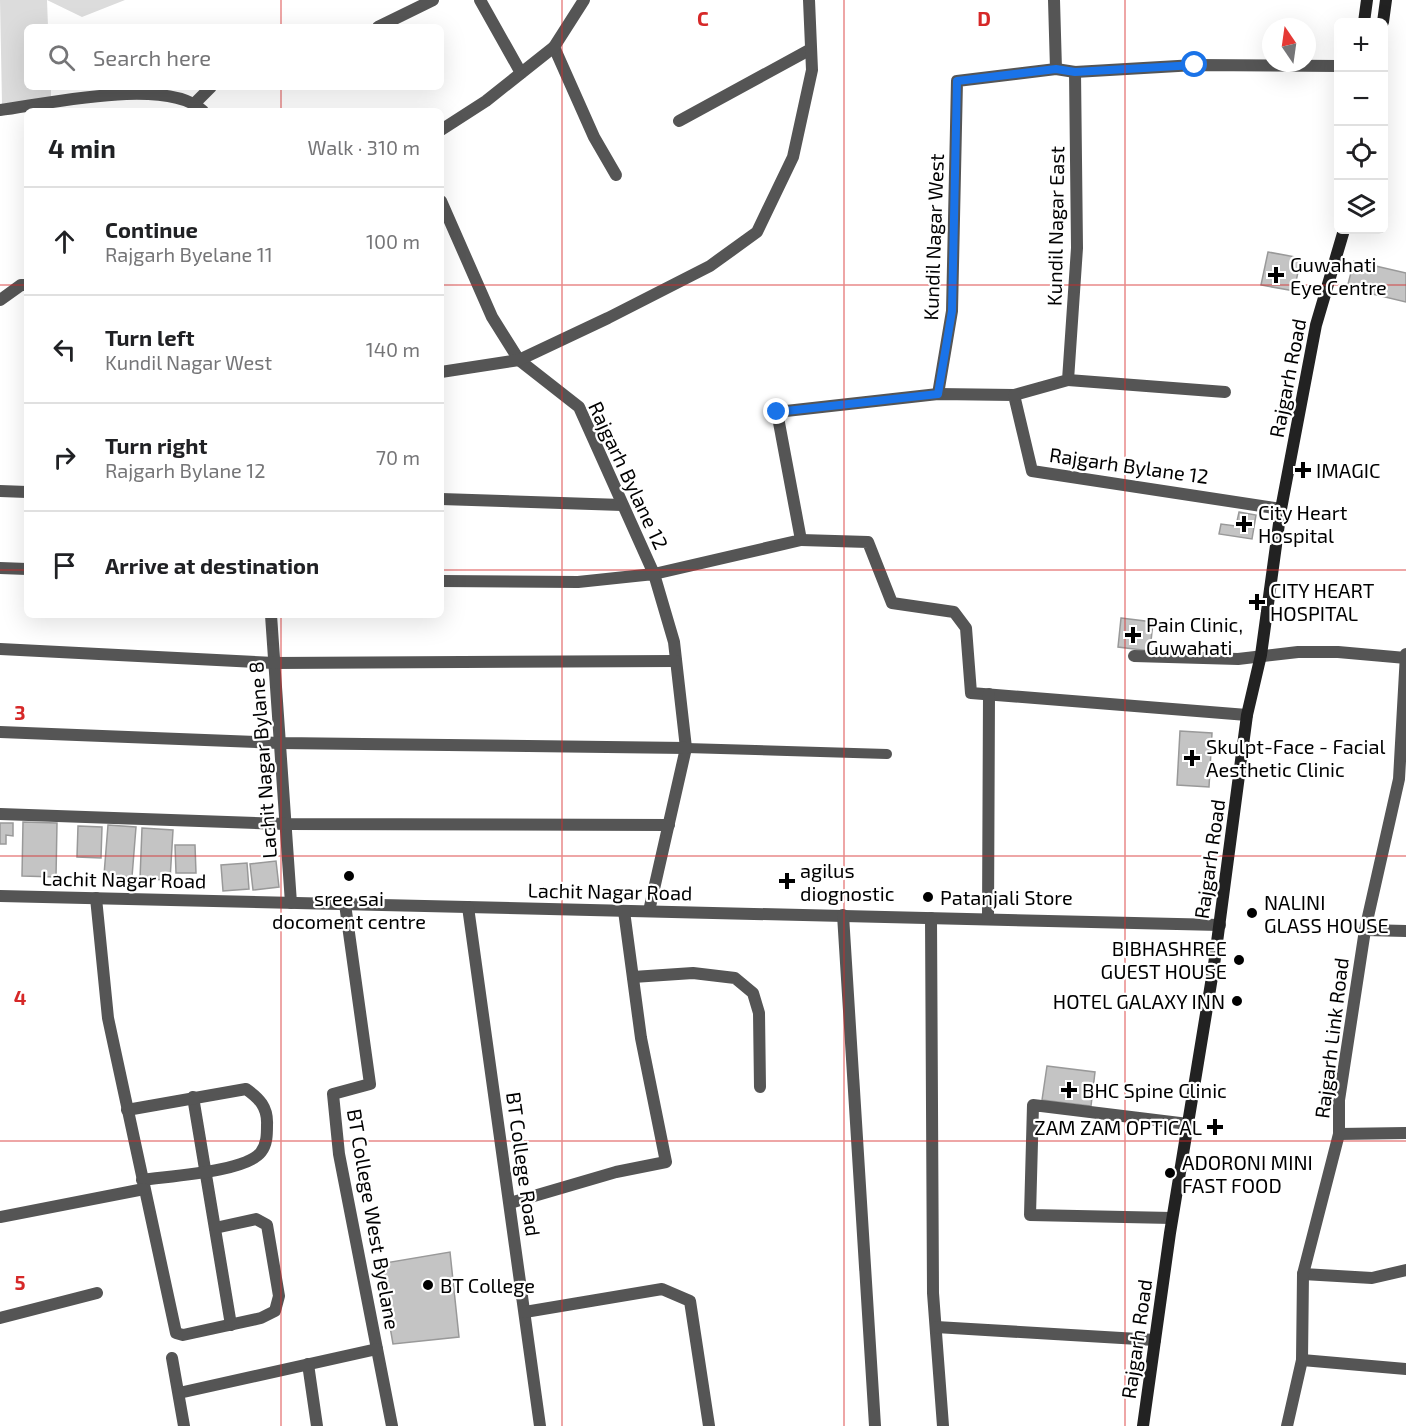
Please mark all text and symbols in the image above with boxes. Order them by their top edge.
text: C [697,6,709,30]
text: D [977,6,991,30]
north arrow [1262,18,1316,72]
map controls [1334,18,1388,234]
button: + [1334,18,1388,72]
search box [24,24,444,90]
icon: search [45,41,78,74]
text: Search here [93,44,211,70]
route start [1181,51,1207,77]
button: − [1334,72,1388,126]
button: locate [1334,126,1388,180]
text: 4 min [48,132,116,163]
text: Walk · 310 m [308,135,420,159]
street label: Kundil Nagar East [1042,145,1068,306]
street label: Kundil Nagar West [918,153,948,321]
button: layers [1334,180,1388,234]
text: Continue [105,216,198,242]
icon: ahead [48,225,81,258]
text: 100 m [366,229,420,253]
text: Rajgarh Byelane 11 [105,242,273,266]
place label: Guwahati Eye Centre [1290,252,1387,299]
marker: Guwahati Eye Centre [1267,266,1285,284]
street label: Rajgarh Road [1264,317,1310,439]
text: Turn left [105,324,194,350]
icon: left [48,333,81,366]
text: 140 m [366,337,420,361]
text: Kundil Nagar West [105,350,272,374]
street label: Rajgarh Bylane 12 [584,397,674,553]
route end [763,398,789,424]
text: Turn right [105,432,207,458]
icon: right [48,441,81,474]
street label: Rajgarh Bylane 12 [1048,442,1210,488]
text: 70 m [376,445,420,469]
text: Rajgarh Bylane 12 [105,458,265,482]
place label: IMAGIC [1316,458,1380,482]
marker: IMAGIC [1294,461,1312,479]
place label: City Heart Hospital [1258,500,1348,547]
marker: City Heart Hospital [1235,515,1253,533]
icon: arrive [48,549,81,582]
text: Arrive at destination [105,552,319,578]
place label: CITY HEART HOSPITAL [1270,578,1375,625]
marker: CITY HEART HOSPITAL [1248,593,1266,611]
place label: Pain Clinic, Guwahati [1146,612,1243,659]
marker: Pain Clinic, Guwahati [1124,626,1142,644]
street label: Lachit Nagar Bylane 8 [243,661,281,859]
text: 3 [14,700,26,724]
place label: Skulpt-Face - Facial Aesthetic Clinic [1206,734,1385,781]
marker: Skulpt-Face - Facial Aesthetic Clinic [1183,749,1201,767]
street label: Rajgarh Road [1189,798,1229,920]
place label: agilus diognostic [800,858,895,905]
street label: Lachit Nagar Road [41,866,207,892]
marker: sree sai docoment centre [342,869,356,883]
marker: agilus diognostic [778,872,796,890]
street label: Lachit Nagar Road [527,878,693,904]
place label: Patanjali Store [940,885,1073,909]
place label: sree sai docoment centre [272,886,426,933]
marker: Patanjali Store [921,890,935,904]
place label: NALINI GLASS HOUSE [1264,890,1389,937]
marker: NALINI GLASS HOUSE [1245,906,1259,920]
place label: BIBHASHREE GUEST HOUSE [1101,936,1227,983]
marker: BIBHASHREE GUEST HOUSE [1232,953,1246,967]
street label: Rajgarh Link Road [1309,956,1353,1120]
text: 4 [14,985,27,1009]
place label: HOTEL GALAXY INN [1053,989,1225,1013]
marker: HOTEL GALAXY INN [1230,994,1244,1008]
place label: BHC Spine Clinic [1082,1078,1227,1102]
marker: BHC Spine Clinic [1060,1081,1078,1099]
street label: BT College Road [502,1090,546,1238]
street label: BT College West Byelane [343,1107,405,1331]
place label: ZAM ZAM OPTICAL [1034,1115,1202,1139]
marker: ZAM ZAM OPTICAL [1206,1118,1224,1136]
place label: ADORONI MINI FAST FOOD [1182,1150,1313,1197]
marker: ADORONI MINI FAST FOOD [1163,1166,1177,1180]
text: 5 [14,1270,26,1294]
place label: BT College [440,1273,535,1297]
marker: BT College [421,1278,435,1292]
street label: Rajgarh Road [1116,1278,1156,1400]

